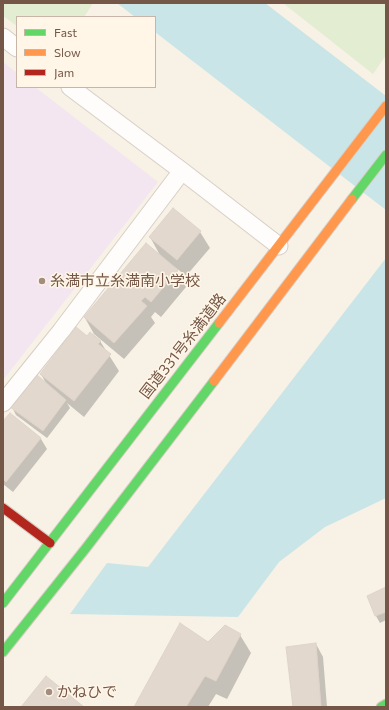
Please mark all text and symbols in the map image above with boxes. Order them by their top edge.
legend [16,16,156,88]
text: Fast [54,25,77,39]
text: Slow [54,45,81,59]
text: Jam [54,65,74,79]
place label: 糸満市立糸満南小学校 [50,272,200,290]
marker: 糸満市立糸満南小学校 [37,276,47,286]
street label: 国道331号糸満道路 [136,290,230,402]
place label: かねひで [57,683,117,701]
marker: かねひで [44,687,54,697]

